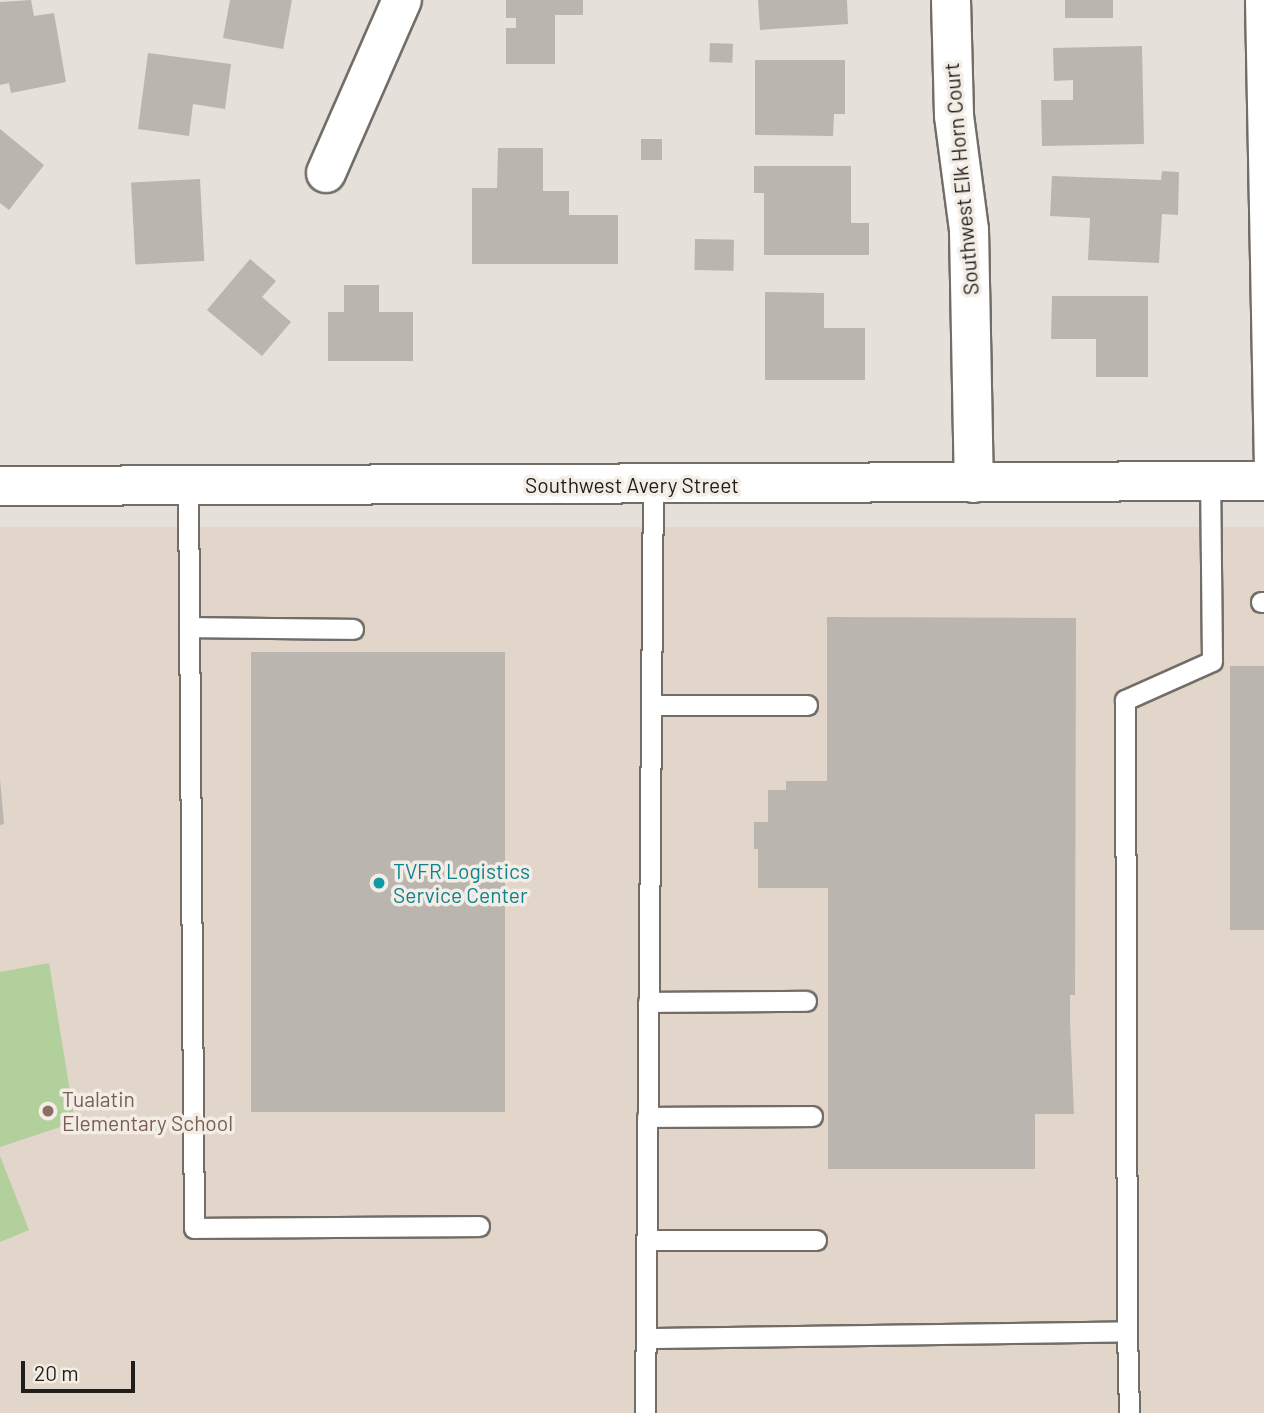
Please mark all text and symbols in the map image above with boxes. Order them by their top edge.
street label: Southwest Elk Horn Court [938,62,984,296]
street label: Southwest Avery Street [525,472,739,498]
place label: TVFR Logistics Service Center [393,858,530,908]
marker: TVFR Logistics Service Center [371,875,387,891]
place label: Tualatin Elementary School [62,1086,233,1136]
marker: Tualatin Elementary School [40,1103,56,1119]
scale bar [24,1346,138,1390]
text: 20 m [34,1360,79,1385]

